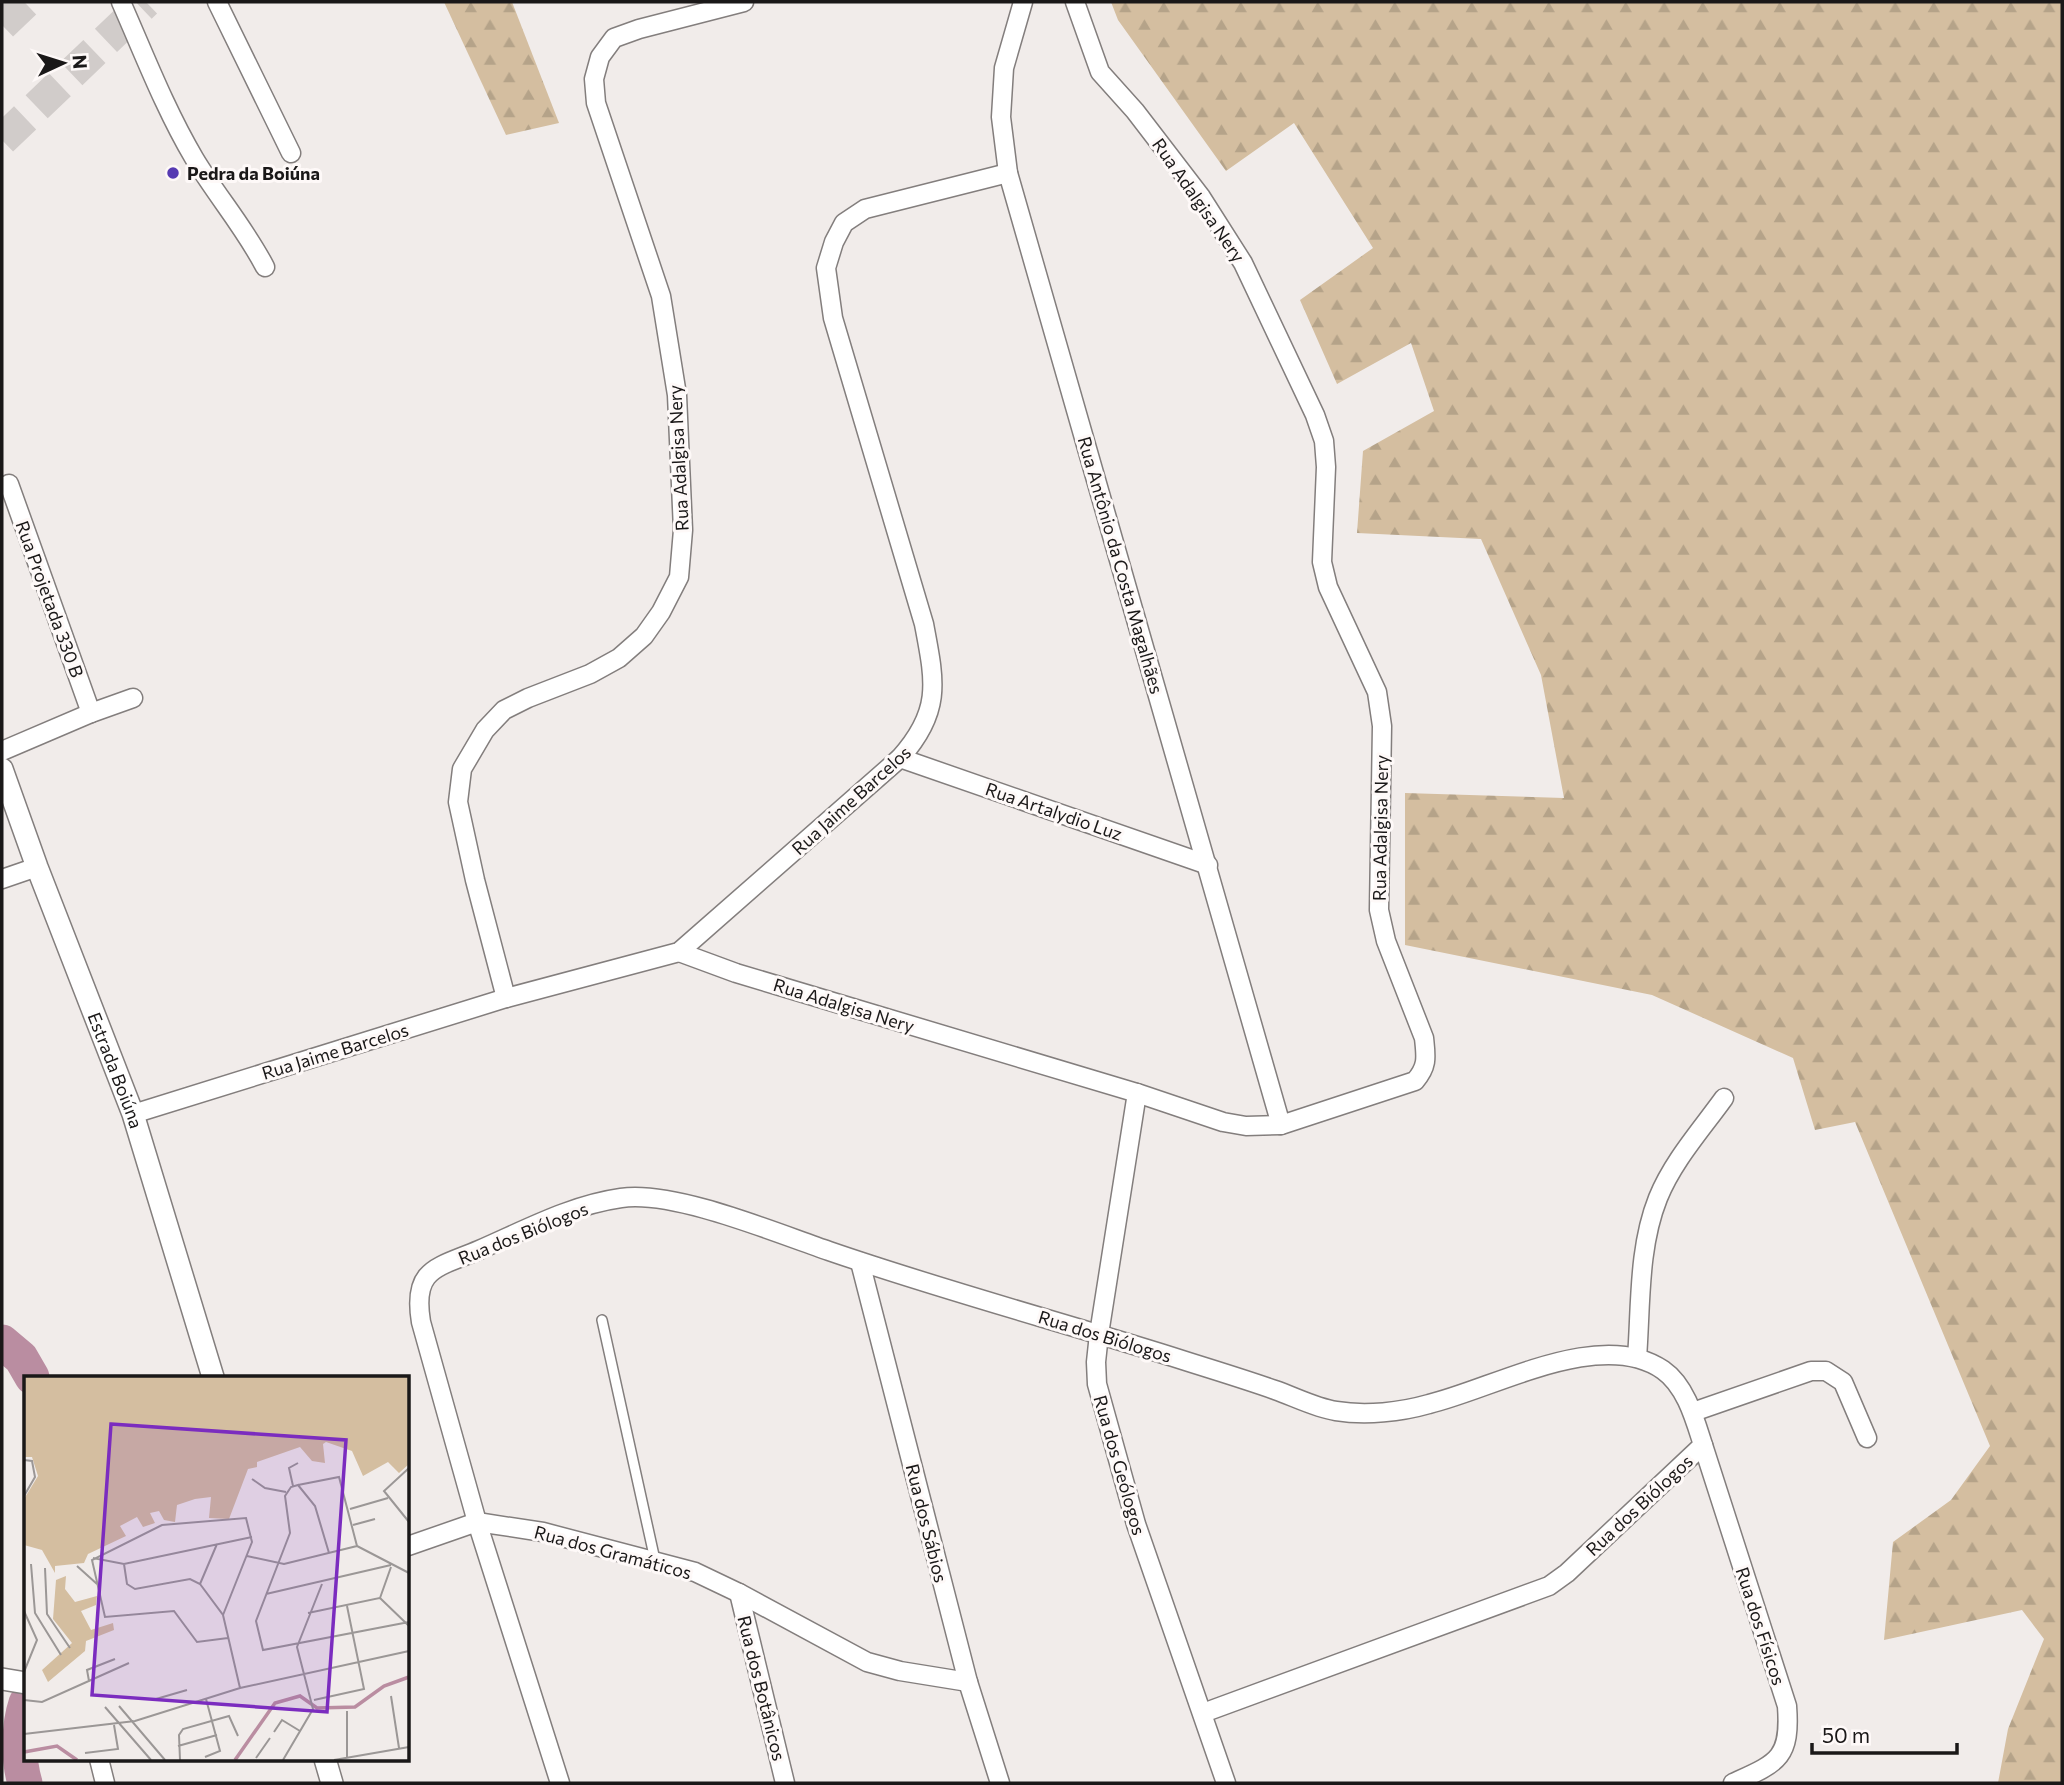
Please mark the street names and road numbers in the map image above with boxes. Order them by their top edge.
street label: Rua Adalgisa Nery [1148,134,1250,266]
street label: Rua Adalgisa Nery [663,384,693,532]
street label: Rua Antônio da Costa Magalhães [1074,434,1168,696]
street label: Rua Projetada 330 B [11,518,89,680]
street label: Rua Jaime Barcelos [787,741,915,859]
street label: Rua Adalgisa Nery [1368,755,1392,901]
street label: Rua Artalydio Luz [983,777,1125,845]
street label: Rua Adalgisa Nery [771,973,917,1037]
street label: Estrada Boiúna [83,1009,148,1131]
street label: Rua Jaime Barcelos [259,1018,411,1084]
street label: Rua dos Biólogos [455,1197,591,1269]
street label: Rua dos Biólogos [1036,1305,1174,1367]
street label: Rua dos Geólogos [1089,1392,1151,1538]
street label: Rua dos Biólogos [1581,1450,1697,1560]
street label: Rua dos Sábios [902,1461,952,1585]
street label: Rua dos Gramáticos [532,1520,694,1584]
street label: Rua dos Físicos [1732,1564,1790,1688]
street label: Rua dos Botânicos [733,1613,791,1763]

